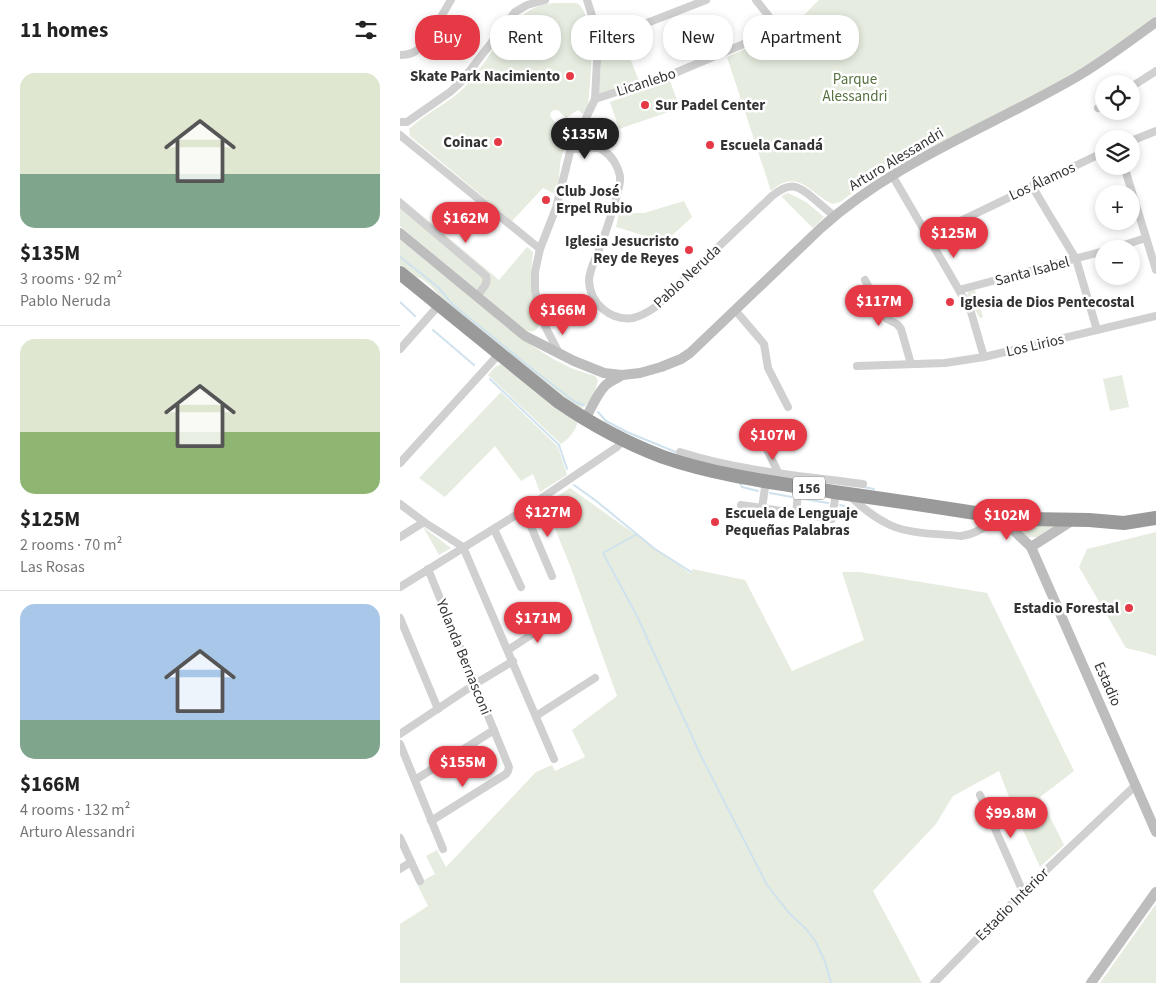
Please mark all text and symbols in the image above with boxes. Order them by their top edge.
text: 11 homes [20,15,108,45]
chip: Buy [415,15,480,60]
chip: Rent [490,15,561,60]
chip: Filters [571,15,653,60]
chip: New [663,15,733,60]
chip: Apartment [743,15,859,60]
icon: filters [352,16,380,44]
street label: Licanlebo [614,63,678,102]
place label: Skate Park Nacimiento [410,66,560,87]
park label: Parque Alessandri [823,69,887,107]
marker: Skate Park Nacimiento [564,70,576,82]
map controls [1095,75,1140,285]
button: locate [1095,75,1140,120]
place label: Sur Padel Center [655,95,765,116]
marker: Sur Padel Center [639,99,651,111]
icon: home [155,106,245,196]
pin: $135M [550,118,620,160]
text: $135M [562,123,608,145]
street label: Arturo Alessandri [845,123,948,196]
button: layers [1095,130,1140,175]
place label: Coinac [443,132,488,153]
place label: Escuela Canadá [720,135,823,156]
marker: Coinac [492,136,504,148]
marker: Escuela Canadá [704,139,716,151]
street label: Los Álamos [1006,157,1079,206]
place label: Club José Erpel Rubio [556,181,633,219]
button: + [1095,185,1140,230]
marker: Club José Erpel Rubio [540,194,552,206]
pin: $162M [431,202,501,244]
text: $162M [443,207,489,229]
pin: $125M [919,216,989,259]
text: $125M [931,222,977,244]
place label: Iglesia Jesucristo Rey de Reyes [565,231,679,269]
text: $135M [20,238,80,268]
street label: Pablo Neruda [649,240,726,313]
button: − [1095,240,1140,285]
marker: Iglesia Jesucristo Rey de Reyes [683,244,695,256]
street label: Santa Isabel [992,251,1072,292]
text: 3 rooms · 92 m² [20,268,122,290]
pin: $117M [844,284,914,327]
text: Pablo Neruda [20,290,111,312]
text: $117M [856,290,902,312]
place label: Iglesia de Dios Pentecostal [960,292,1135,313]
pin: $166M [528,294,598,336]
marker: Iglesia de Dios Pentecostal [944,296,956,308]
text: $166M [540,299,586,321]
street label: Los Lirios [1004,329,1066,362]
icon: home [155,371,245,461]
pin: $107M [738,418,808,461]
text: $107M [750,424,796,446]
road number: 156 [793,476,825,499]
pin: $127M [513,496,583,538]
pin: $102M [972,498,1042,541]
text: $127M [525,501,571,523]
place label: Escuela de Lenguaje Pequeñas Palabras [725,503,858,541]
text: $125M [20,504,80,534]
text: $102M [984,504,1030,526]
marker: Escuela de Lenguaje Pequeñas Palabras [709,516,721,528]
text: 2 rooms · 70 m² [20,534,122,556]
text: Las Rosas [20,556,85,578]
street label: Yolanda Bernasconi [430,595,496,718]
place label: Estadio Forestal [1014,598,1120,619]
pin: $171M [503,602,573,644]
marker: Estadio Forestal [1123,602,1135,614]
text: $171M [515,607,561,629]
icon: home [155,636,245,726]
street label: Estadio [1089,659,1127,710]
pin: $155M [428,746,498,788]
text: $155M [440,751,486,773]
text: $166M [20,769,80,799]
pin: $99.8M [970,796,1052,839]
text: 4 rooms · 132 m² [20,799,130,821]
text: $99.8M [986,802,1036,824]
text: Arturo Alessandri [20,821,135,843]
street label: Estadio Interior [971,862,1054,946]

